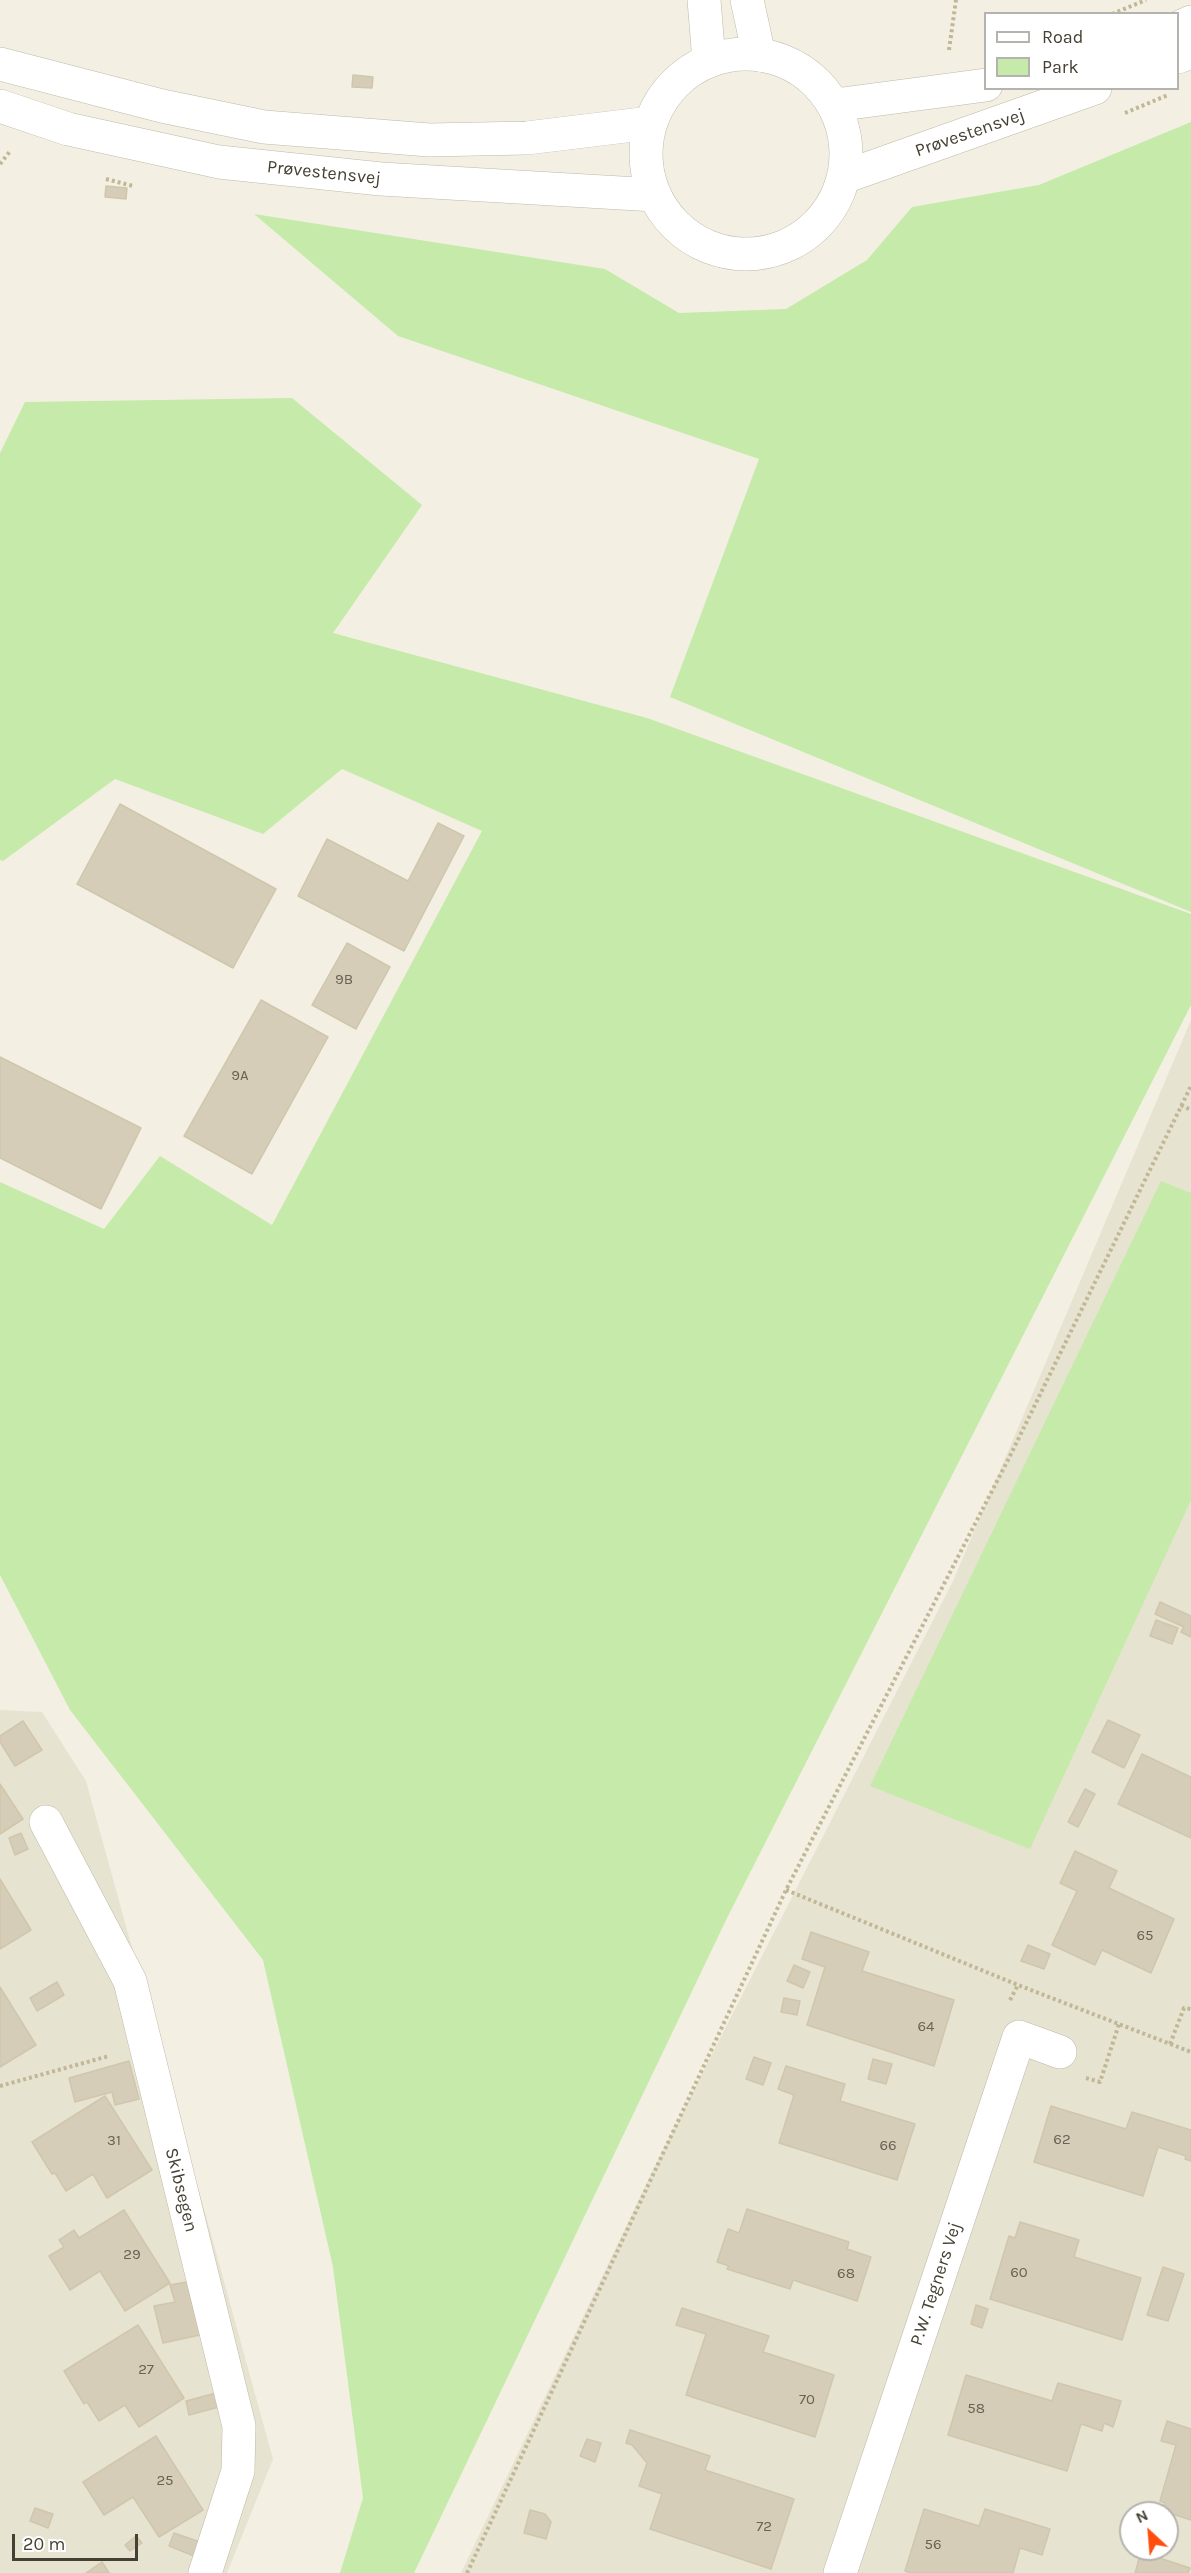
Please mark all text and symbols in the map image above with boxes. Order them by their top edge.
legend [984,12,1179,90]
text: Road [1042,26,1083,48]
text: Park [1042,56,1079,78]
street label: Prøvestensvej [912,104,1028,162]
street label: Prøvestensvej [266,156,382,190]
house number: 9B [335,971,353,989]
house number: 9A [231,1067,249,1085]
house number: 65 [1136,1927,1154,1945]
house number: 64 [918,2018,934,2036]
house number: 62 [1053,2131,1071,2149]
house number: 31 [107,2132,121,2150]
house number: 66 [879,2137,897,2155]
street label: Skibsegen [160,2146,202,2234]
street label: P.W. Tegners Vej [906,2220,966,2348]
house number: 29 [123,2246,141,2264]
house number: 60 [1010,2264,1028,2282]
house number: 68 [837,2265,855,2283]
house number: 27 [138,2361,154,2379]
house number: 70 [799,2391,815,2409]
house number: 58 [967,2400,985,2418]
house number: 25 [156,2472,174,2490]
north arrow [1119,2501,1179,2561]
text: N [1132,2505,1151,2527]
house number: 72 [756,2518,772,2536]
scale bar [15,2522,141,2560]
text: 20 m [23,2533,65,2555]
house number: 56 [924,2536,942,2554]

